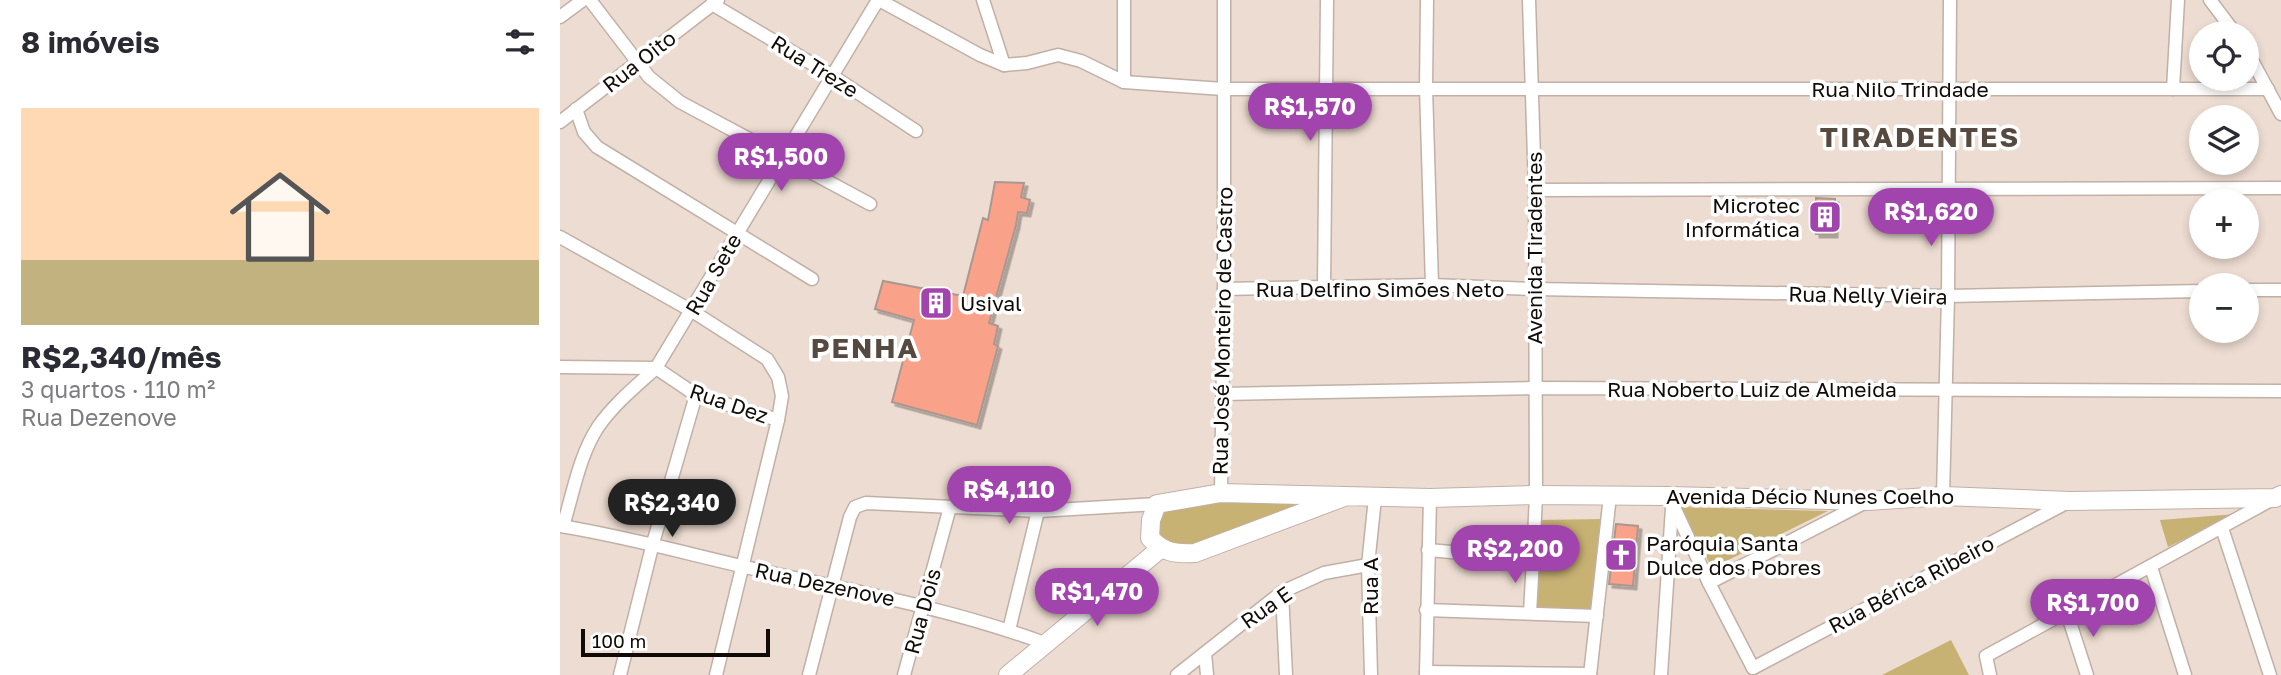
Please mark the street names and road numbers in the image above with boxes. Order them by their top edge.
street label: Rua Oito [597,24,681,98]
street label: Rua Treze [767,29,863,103]
street label: Rua Nilo Trindade [1811,76,1989,102]
street label: Avenida Tiradentes [1521,152,1547,344]
street label: Rua José Monteiro de Castro [1206,187,1238,475]
street label: Rua Sete [679,229,747,319]
street label: Rua Delfino Simões Neto [1256,276,1504,302]
street label: Rua Nelly Vieira [1788,281,1948,309]
street label: Rua Noberto Luiz de Almeida [1607,376,1897,402]
street label: Rua Dez [686,377,772,429]
street label: Avenida Décio Nunes Coelho [1666,483,1954,509]
street label: Rua Bérica Ribeiro [1824,529,1998,639]
street label: Rua Dezenove [753,557,897,611]
street label: Rua A [1357,557,1383,615]
street label: Rua Dois [898,565,946,657]
street label: Rua E [1235,580,1297,634]

